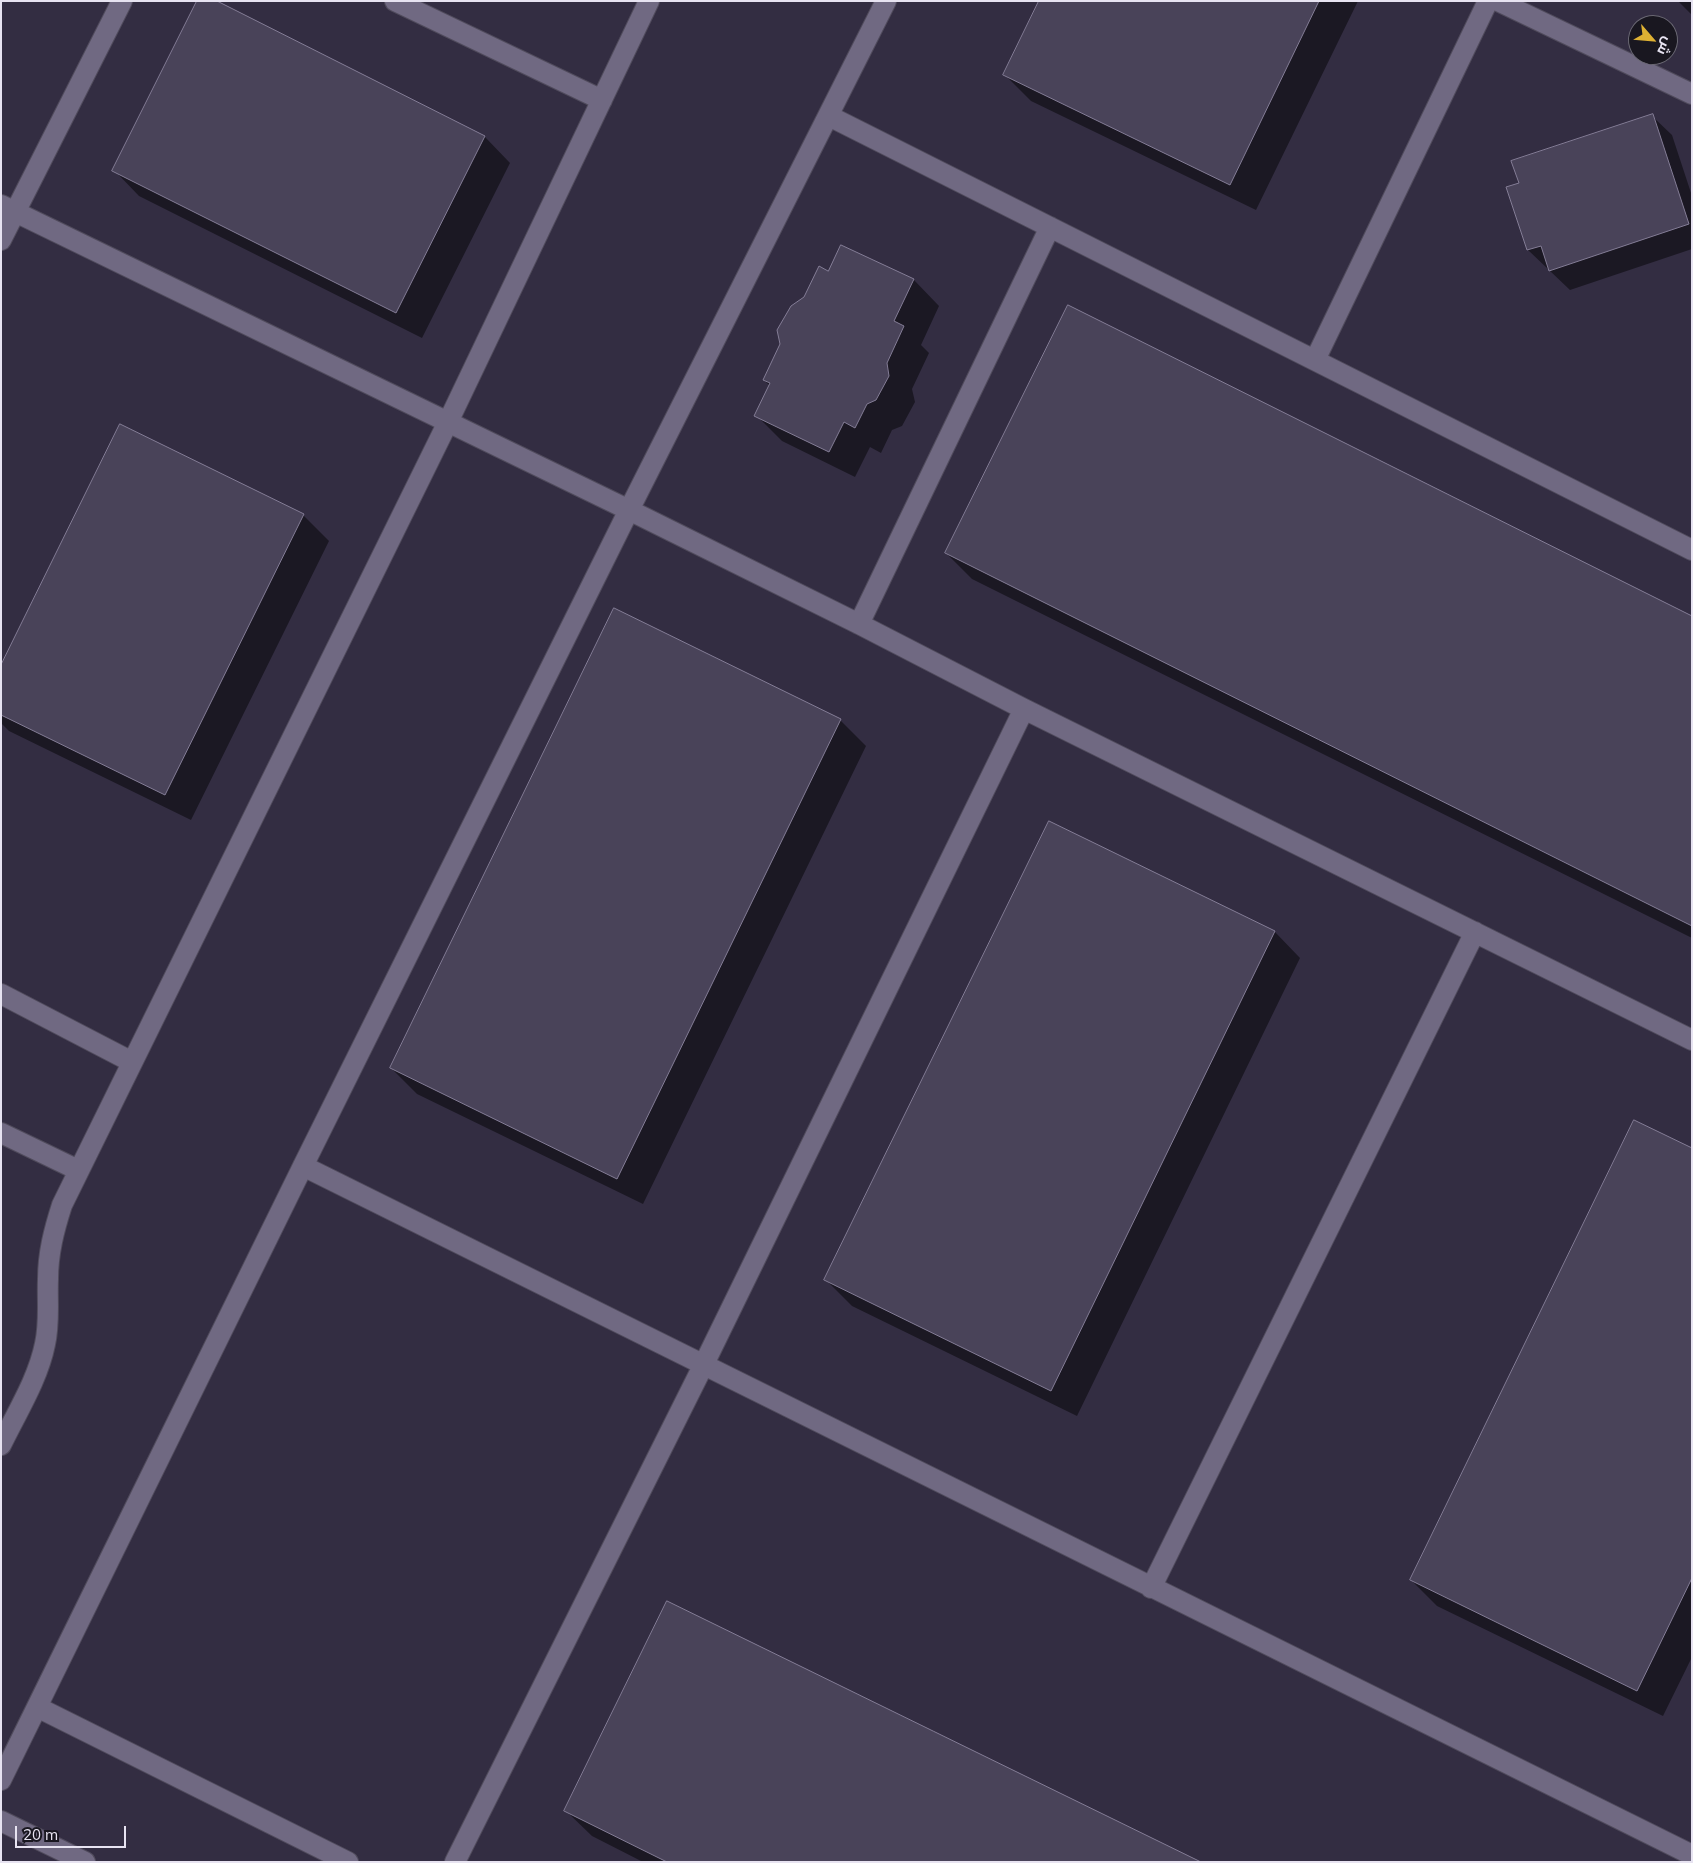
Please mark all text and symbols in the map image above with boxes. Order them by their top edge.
north arrow [1628,15,1678,65]
text: ش [1653,34,1678,58]
scale bar [18,1816,129,1848]
text: 20 m [23,1825,58,1844]

